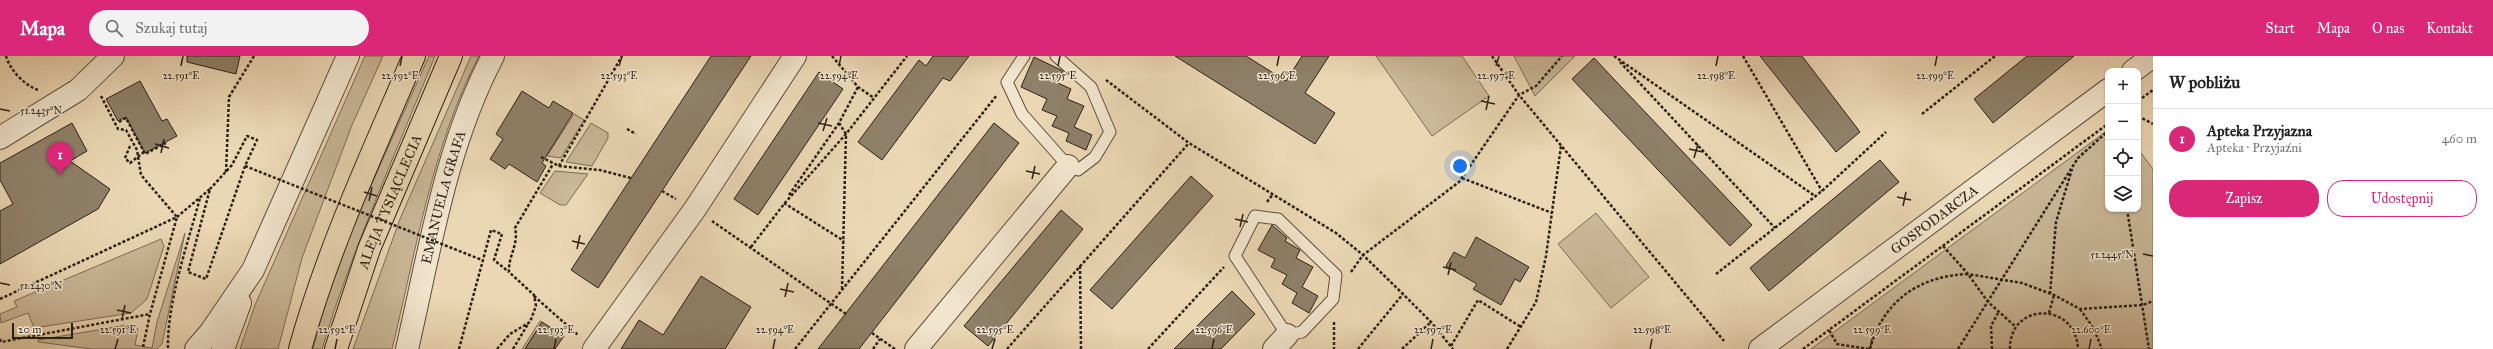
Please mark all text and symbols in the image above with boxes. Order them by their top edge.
search box [89,10,369,46]
text: Mapa [20,17,65,40]
icon: search [103,17,125,39]
text: Szukaj tutaj [135,19,208,37]
text: Start [2266,20,2295,37]
text: Mapa [2317,20,2350,37]
text: O nas [2372,20,2404,37]
text: Kontakt [2426,20,2473,37]
map controls [2105,68,2141,212]
button: + [2105,68,2141,104]
text: 22.591°E [163,70,199,82]
text: 22.592°E [381,70,419,82]
text: 22.593°E [601,70,637,82]
text: 22.594°E [820,70,858,82]
text: 22.595°E [1039,70,1077,82]
text: 22.596°E [1258,70,1296,82]
text: 22.597°E [1477,70,1515,82]
text: 22.598°E [1697,70,1735,82]
text: 22.599°E [1916,70,1954,82]
text: W pobliżu [2169,72,2240,93]
button: − [2105,104,2141,140]
text: 51.2435°N [20,105,62,117]
text: Apteka Przyjazna [2207,122,2312,140]
street label: EMANUELA GRAFA [418,128,470,266]
street label: ALEJA TYSIĄCLECIA [355,131,426,272]
text: 1 [2179,131,2185,147]
text: 460 m [2442,131,2477,147]
button: locate [2105,140,2141,176]
text: Apteka · Przyjaźni [2207,140,2302,156]
pin: 1 [47,142,73,175]
your location [1450,156,1470,176]
button: layers [2105,176,2141,212]
button: Zapisz [2169,180,2319,217]
button: Udostępnij [2327,180,2477,217]
street label: GOSPODARCZA [1887,181,1982,258]
text: 51.2445°N [2090,249,2134,261]
text: 51.2430°N [19,280,63,292]
scale bar [12,321,73,340]
text: 20 m [18,323,41,336]
text: 22.591°E [100,324,136,336]
text: 22.592°E [318,324,356,336]
text: 22.593°E [538,324,574,336]
text: 22.594°E [756,324,794,336]
text: 22.595°E [976,324,1014,336]
text: 22.596°E [1195,324,1233,336]
text: 22.597°E [1414,324,1452,336]
text: 22.598°E [1633,324,1671,336]
text: 22.599°E [1853,324,1891,336]
text: 22.600°E [2071,324,2111,336]

